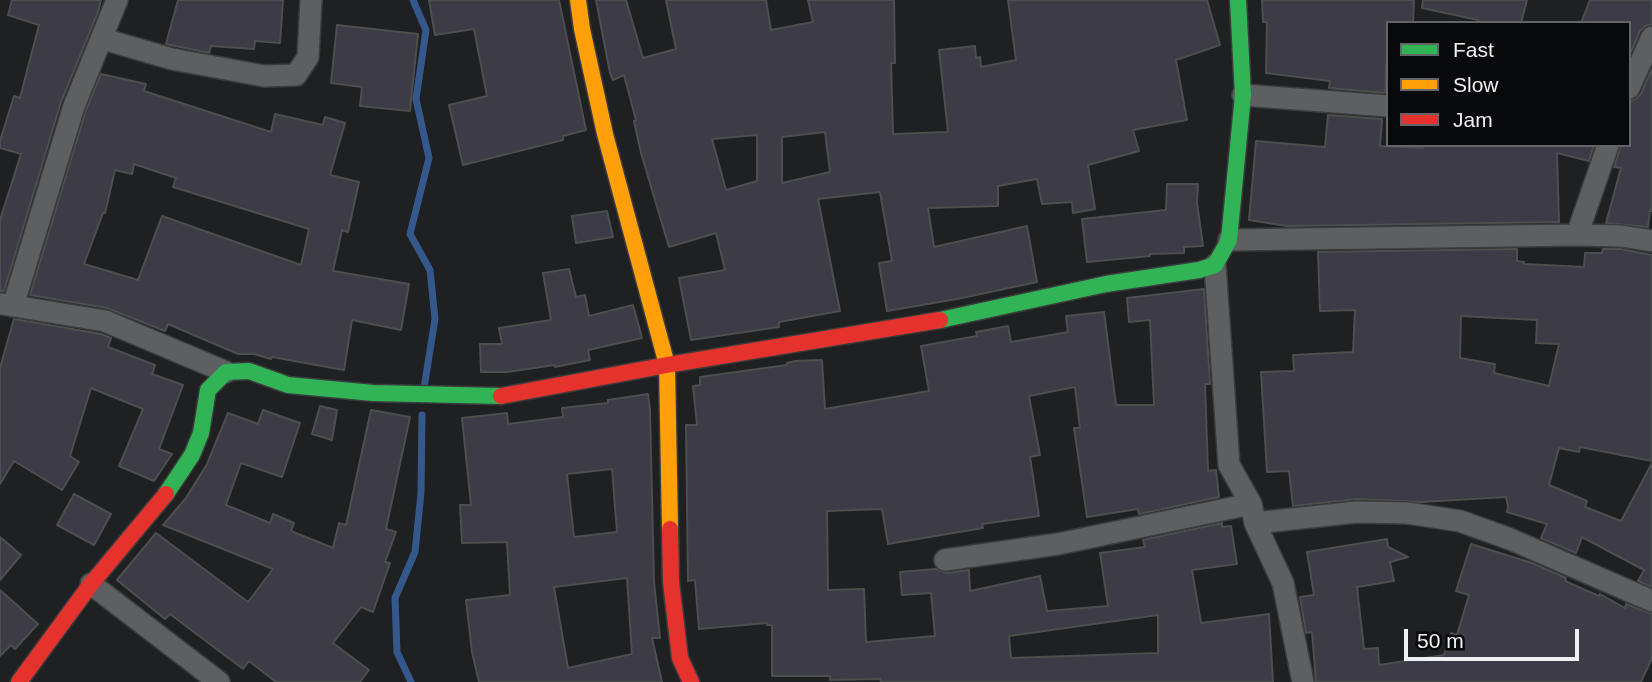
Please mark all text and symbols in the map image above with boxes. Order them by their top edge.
legend [1386,21,1631,147]
text: Fast [1453,38,1494,61]
text: Slow [1453,73,1499,96]
text: Jam [1453,108,1493,131]
scale bar [1407,616,1582,660]
text: 50 m [1417,629,1464,652]

